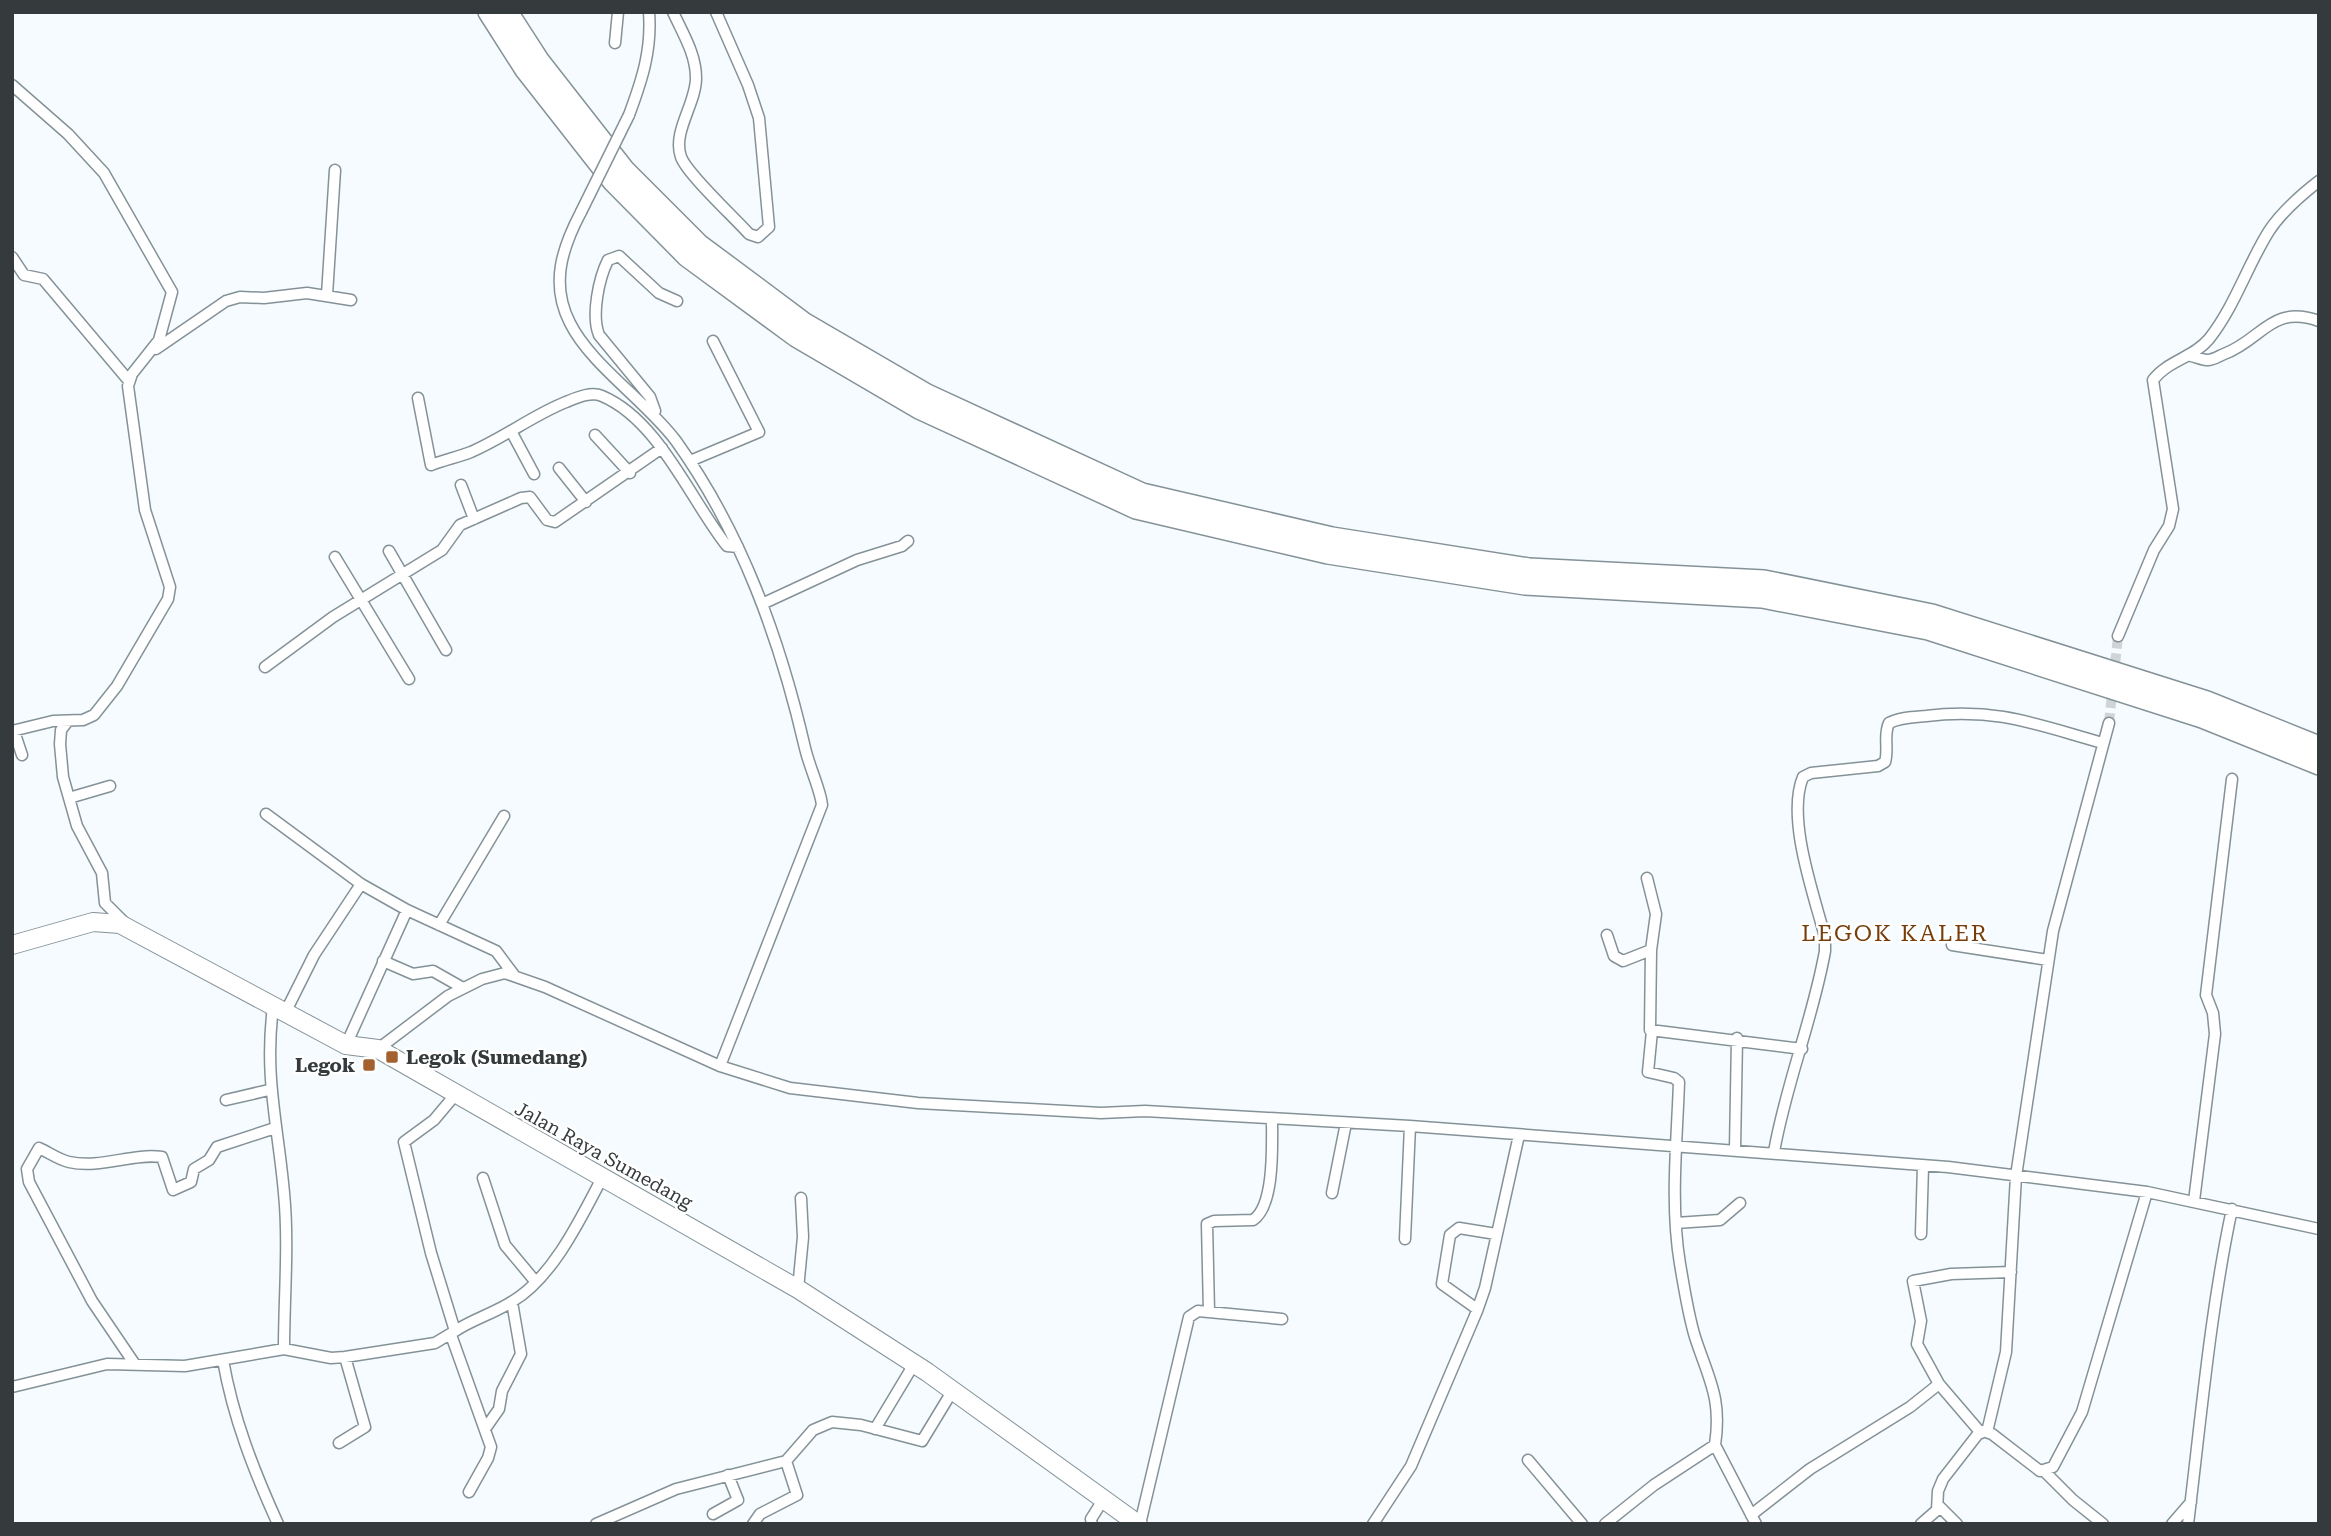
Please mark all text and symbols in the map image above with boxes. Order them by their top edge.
district label: LEGOK KALER [1801,920,1989,947]
place label: Legok (Sumedang) [406,1046,588,1069]
marker: Legok (Sumedang) [384,1049,400,1065]
place label: Legok [295,1054,355,1077]
marker: Legok [361,1057,377,1073]
street label: Jalan Raya Sumedang [511,1097,697,1214]

